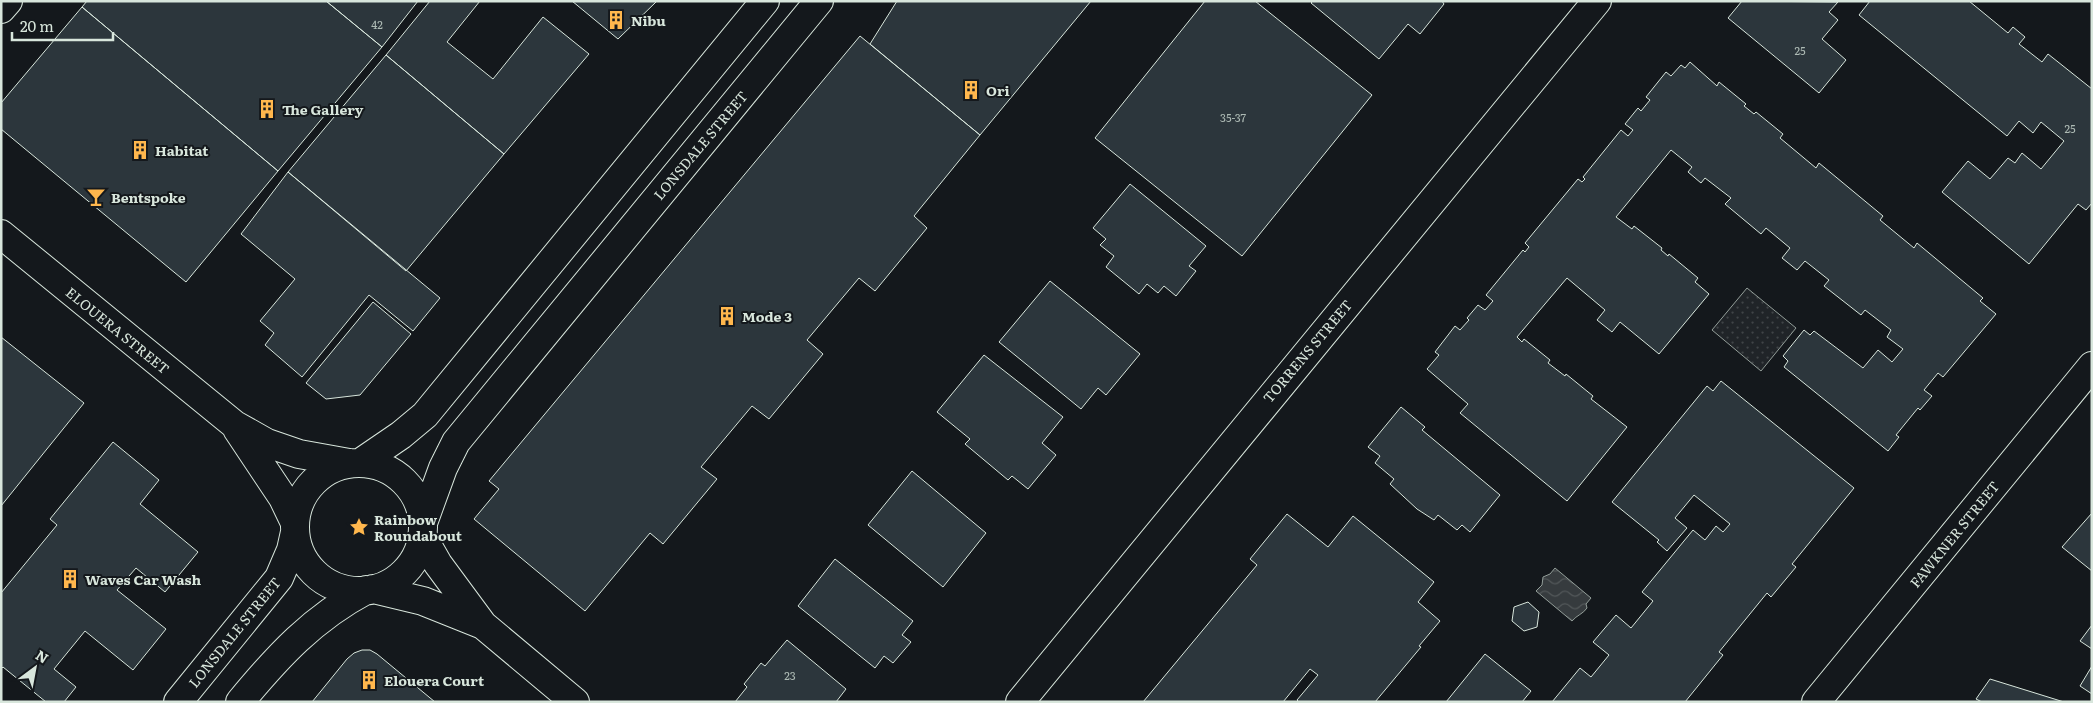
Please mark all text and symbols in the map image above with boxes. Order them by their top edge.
building icon: Nibu [605,9,627,31]
scale bar [12,10,114,42]
place label: Nibu [631,10,666,30]
text: 20 m [20,14,54,37]
house number: 42 [371,16,383,32]
house number: 25 [1794,42,1806,58]
building icon: Ori [960,79,982,101]
place label: Ori [986,80,1010,100]
street label: LONSDALE STREET [648,86,752,204]
building icon: The Gallery [256,98,278,120]
place label: The Gallery [282,99,364,119]
house number: 35-37 [1220,109,1246,125]
house number: 25 [2064,120,2076,136]
building icon: Habitat [129,139,151,161]
place label: Habitat [155,140,209,160]
bar icon: Bentspoke [85,186,107,208]
place label: Bentspoke [111,187,186,207]
street label: ELOUERA STREET [62,282,174,378]
street label: TORRENS STREET [1258,295,1356,407]
building icon: Mode 3 [716,305,738,327]
place label: Mode 3 [742,306,792,326]
street label: FAWKNER STREET [1905,476,2003,592]
place label: Rainbow Roundabout [374,509,463,545]
place icon: Rainbow Roundabout [348,516,370,538]
building icon: Waves Car Wash [59,568,81,590]
place label: Waves Car Wash [85,569,202,589]
street label: LONSDALE STREET [183,573,285,691]
north arrow [10,643,60,693]
text: N [32,645,53,668]
house number: 23 [784,667,796,683]
building icon: Elouera Court [358,669,380,691]
place label: Elouera Court [384,670,485,690]

